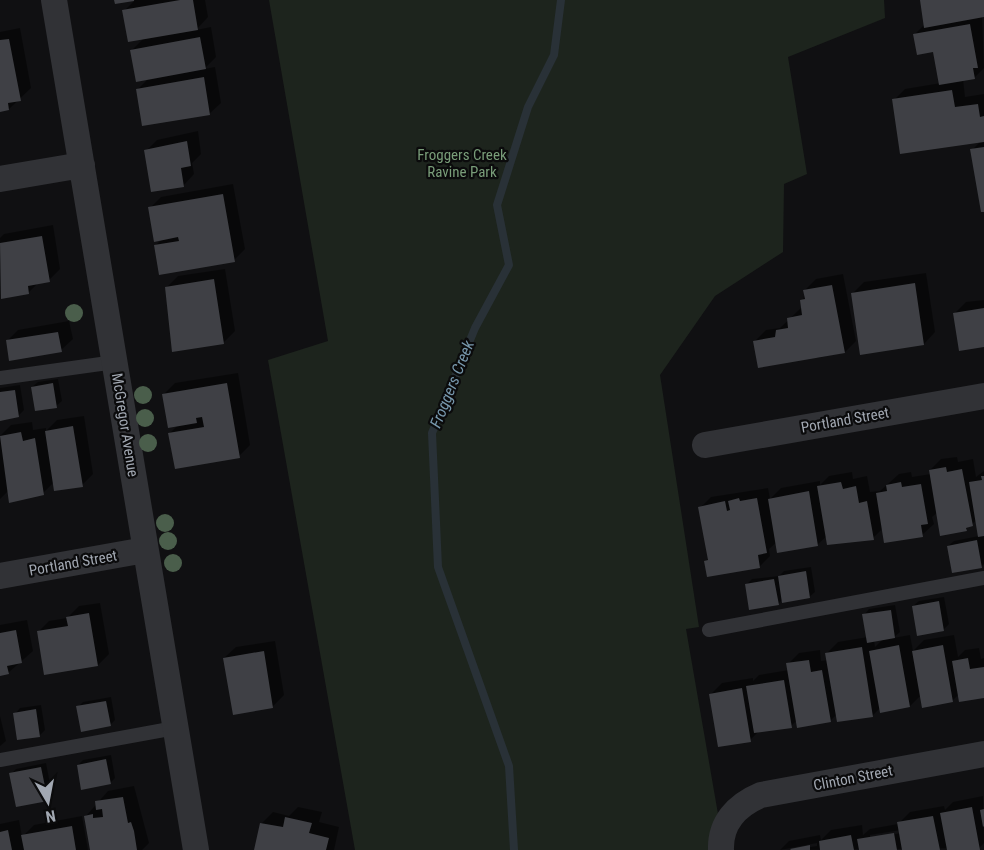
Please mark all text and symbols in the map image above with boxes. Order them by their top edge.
park label: Froggers Creek Ravine Park [417,146,507,181]
water label: Froggers Creek [426,337,479,430]
street label: McGregor Avenue [108,372,142,478]
street label: Portland Street [800,403,890,437]
street label: Portland Street [28,546,118,580]
street label: Clinton Street [812,762,894,794]
north arrow [18,772,78,832]
text: N [44,806,57,826]

